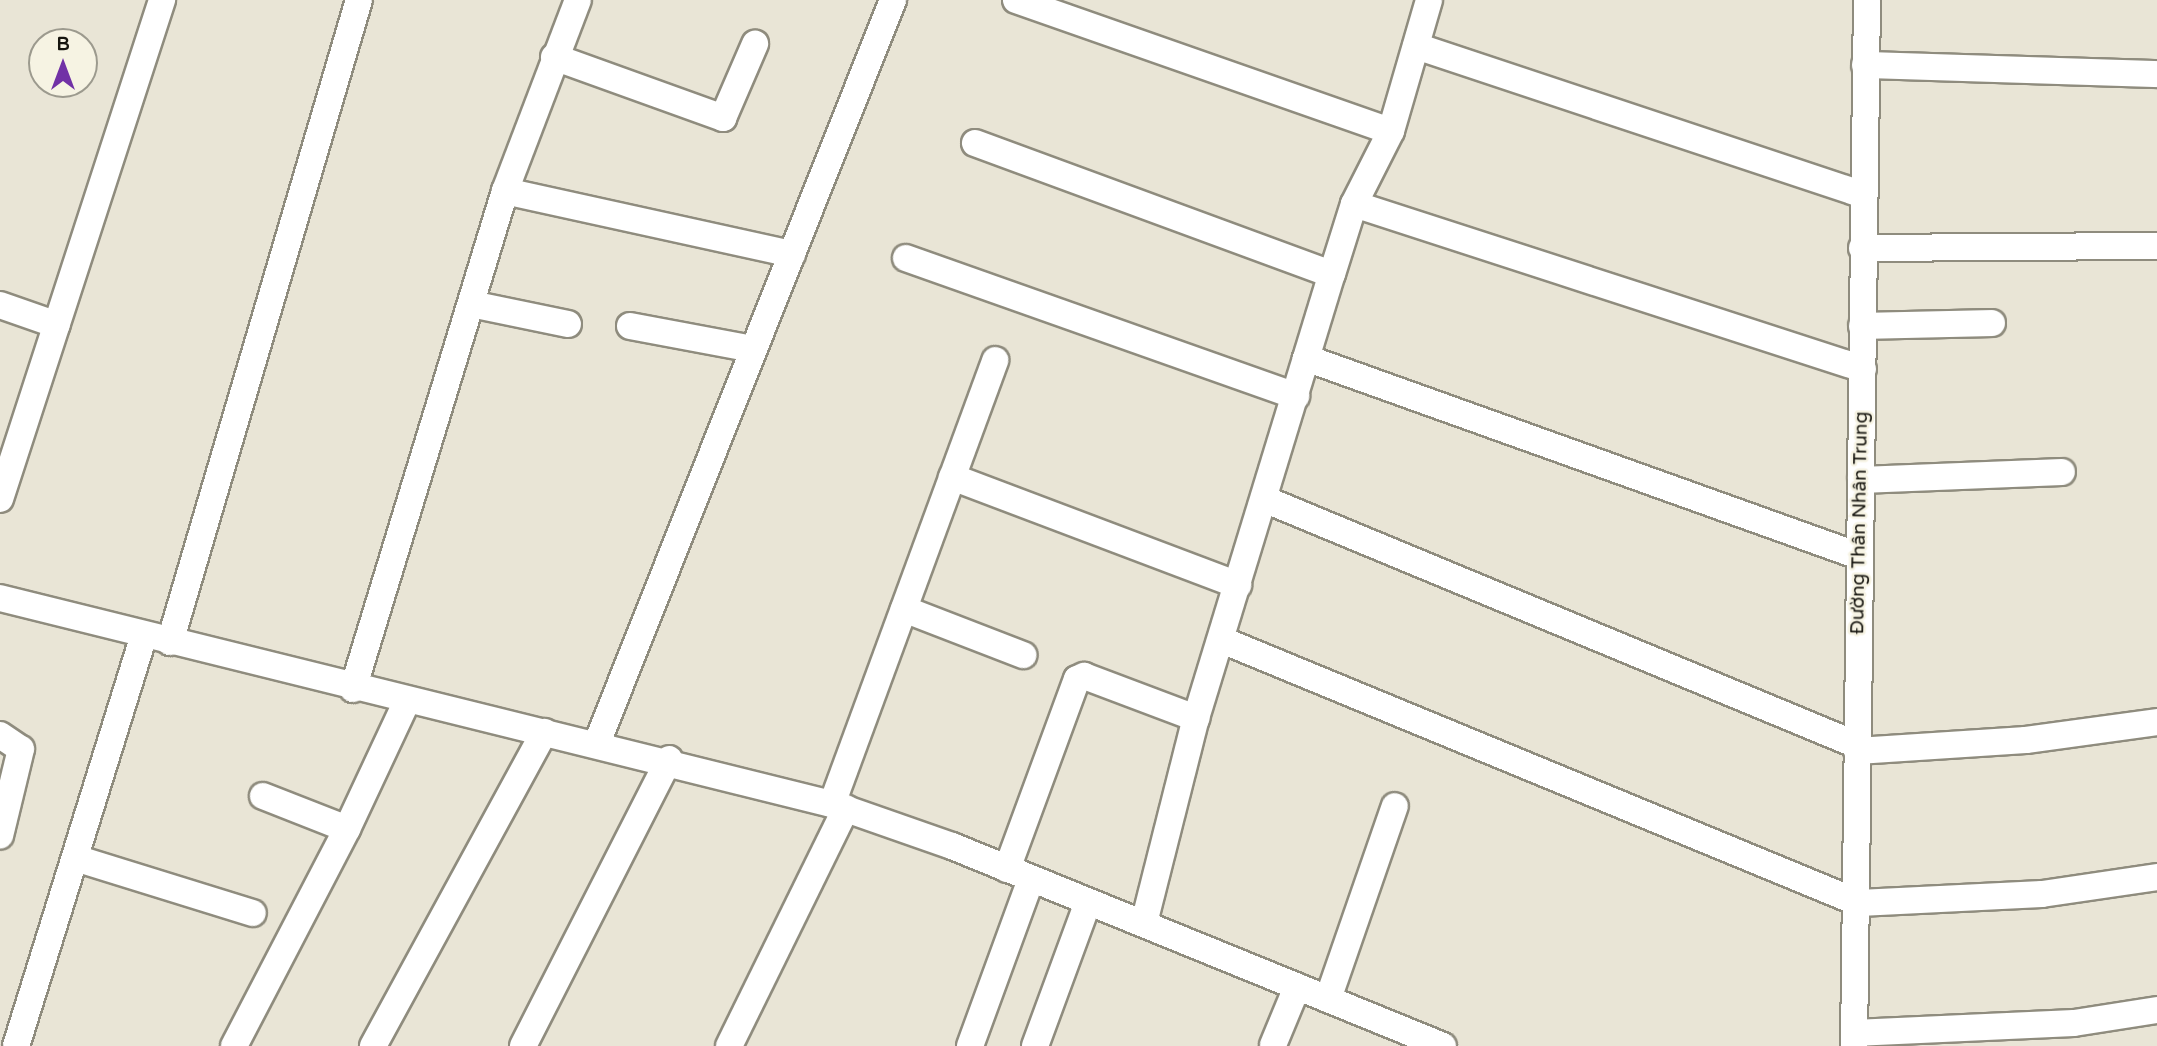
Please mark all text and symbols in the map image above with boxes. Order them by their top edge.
north arrow [28,28,98,98]
text: B [56,33,70,55]
street label: Đường Thân Nhân Trung [1847,411,1873,635]

